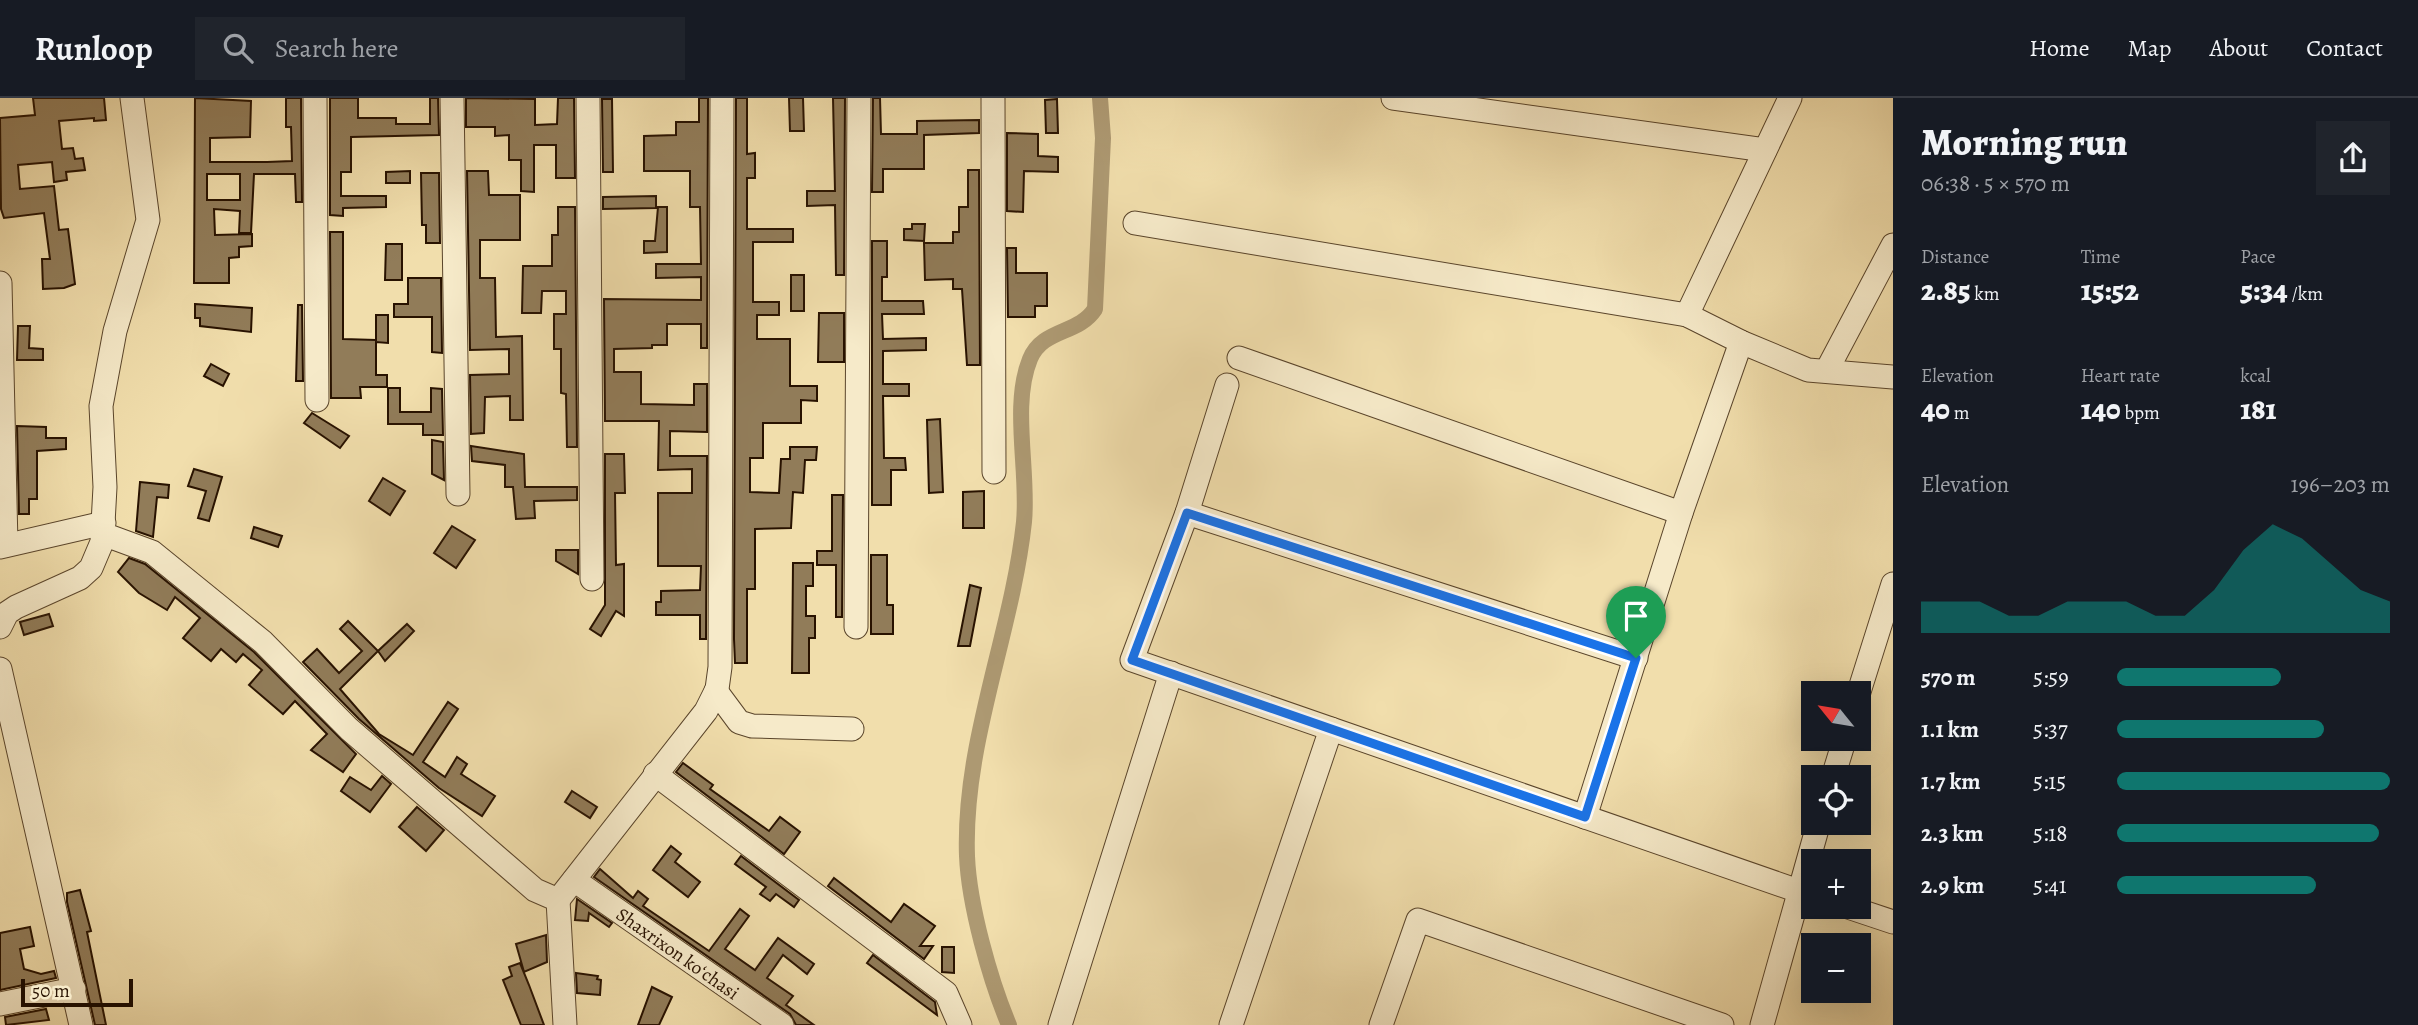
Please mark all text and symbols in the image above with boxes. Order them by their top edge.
search box [195,17,685,80]
text: Runloop [35,26,153,71]
icon: search [219,29,257,67]
text: Search here [275,31,398,66]
text: Home [2029,32,2090,64]
text: Map [2128,32,2172,64]
text: About [2210,32,2268,64]
text: Contact [2306,32,2383,64]
text: Morning run [1921,116,2128,168]
button: share [2316,121,2390,195]
text: 06:38 · 5 × 570 m [1921,168,2070,199]
text: Distance [1921,244,1989,270]
text: Time [2081,244,2120,270]
text: Pace [2240,244,2276,270]
text: 2.85 [1921,270,1970,310]
text: 15:52 [2081,270,2139,310]
text: 5:34 [2240,270,2288,310]
text: km [1970,281,1999,307]
text: /km [2288,281,2323,307]
text: Elevation [1921,363,1994,389]
text: Heart rate [2081,363,2160,389]
text: kcal [2240,363,2271,389]
text: 40 [1921,389,1950,429]
text: 140 [2081,389,2121,429]
text: 181 [2240,389,2277,429]
text: m [1950,400,1970,426]
text: bpm [2121,400,2160,426]
text: Elevation [1921,469,2009,500]
text: 196–203 m [2291,469,2390,500]
pin [1606,586,1666,658]
icon: arrive [1617,597,1655,635]
text: 570 m [1921,662,1976,693]
text: 5:59 [2033,662,2069,693]
north arrow [1801,681,1871,751]
map controls [1801,681,1871,1003]
text: 1.1 km [1921,714,1979,745]
text: 5:37 [2033,714,2068,745]
button: locate [1801,765,1871,835]
text: 1.7 km [1921,766,1981,797]
text: 5:15 [2033,766,2066,797]
text: 2.3 km [1921,818,1984,849]
text: 5:18 [2033,818,2067,849]
button: + [1801,849,1871,919]
text: 2.9 km [1921,870,1984,901]
text: 5:41 [2033,870,2067,901]
street label: Shaxrixon koʻchasi [611,902,744,1006]
button: − [1801,933,1871,1003]
scale bar [21,976,133,1008]
text: 50 m [32,978,70,1004]

